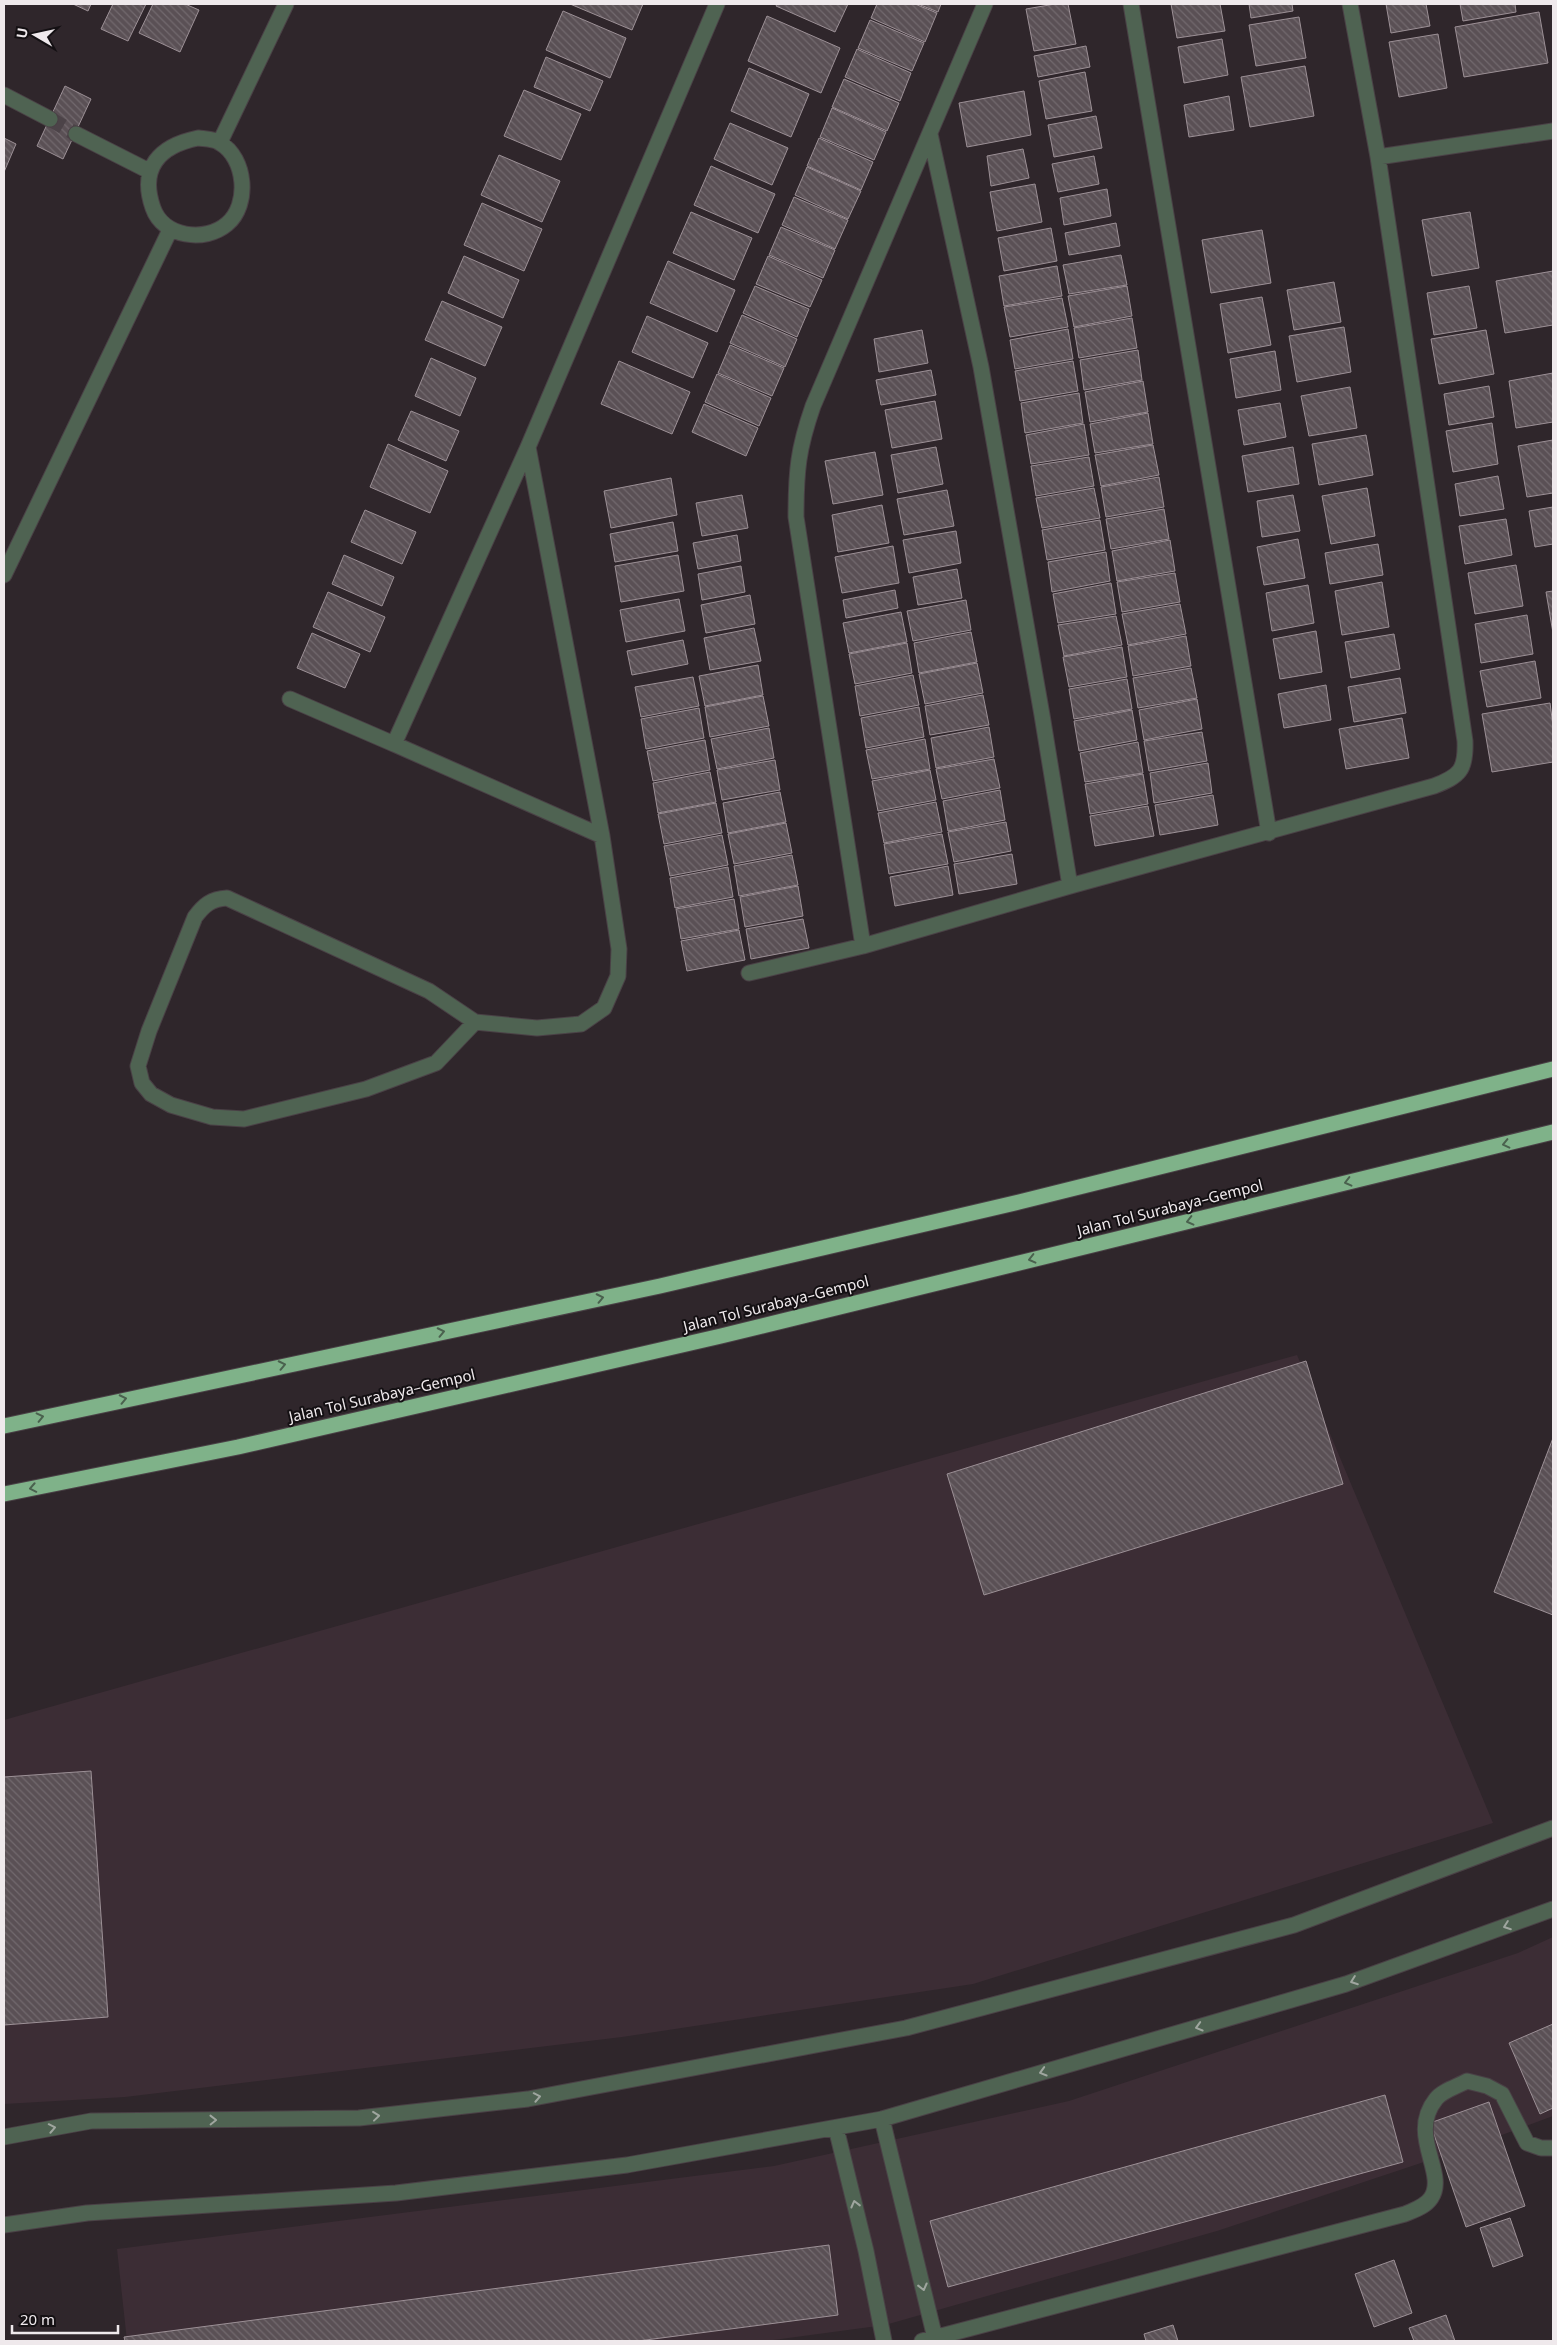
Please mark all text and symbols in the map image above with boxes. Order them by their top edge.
north arrow [10,10,60,60]
text: U [11,26,32,40]
one-way arrow [1501,1138,1510,1149]
street label: Jalan Tol Surabaya–Gempol [1073,1174,1265,1240]
one-way arrow [1343,1176,1352,1187]
one-way arrow [1186,1215,1195,1226]
one-way arrow [1029,1254,1037,1264]
street label: Jalan Tol Surabaya–Gempol [679,1270,871,1336]
one-way arrow [596,1294,605,1304]
one-way arrow [437,1327,446,1338]
one-way arrow [278,1361,287,1371]
street label: Jalan Tol Surabaya–Gempol [285,1364,477,1427]
one-way arrow [119,1394,128,1405]
one-way arrow [35,1412,44,1423]
one-way arrow [29,1482,38,1492]
one-way arrow [1504,1920,1512,1930]
one-way arrow [1351,1975,1359,1985]
one-way arrow [1195,2021,1203,2031]
one-way arrow [1038,2066,1047,2077]
one-way arrow [533,2092,542,2103]
one-way arrow [372,2111,380,2122]
one-way arrow [210,2115,218,2126]
one-way arrow [47,2124,56,2134]
one-way arrow [850,2199,861,2208]
one-way arrow [917,2283,928,2292]
scale bar [12,2302,119,2334]
text: 20 m [20,2309,55,2329]

